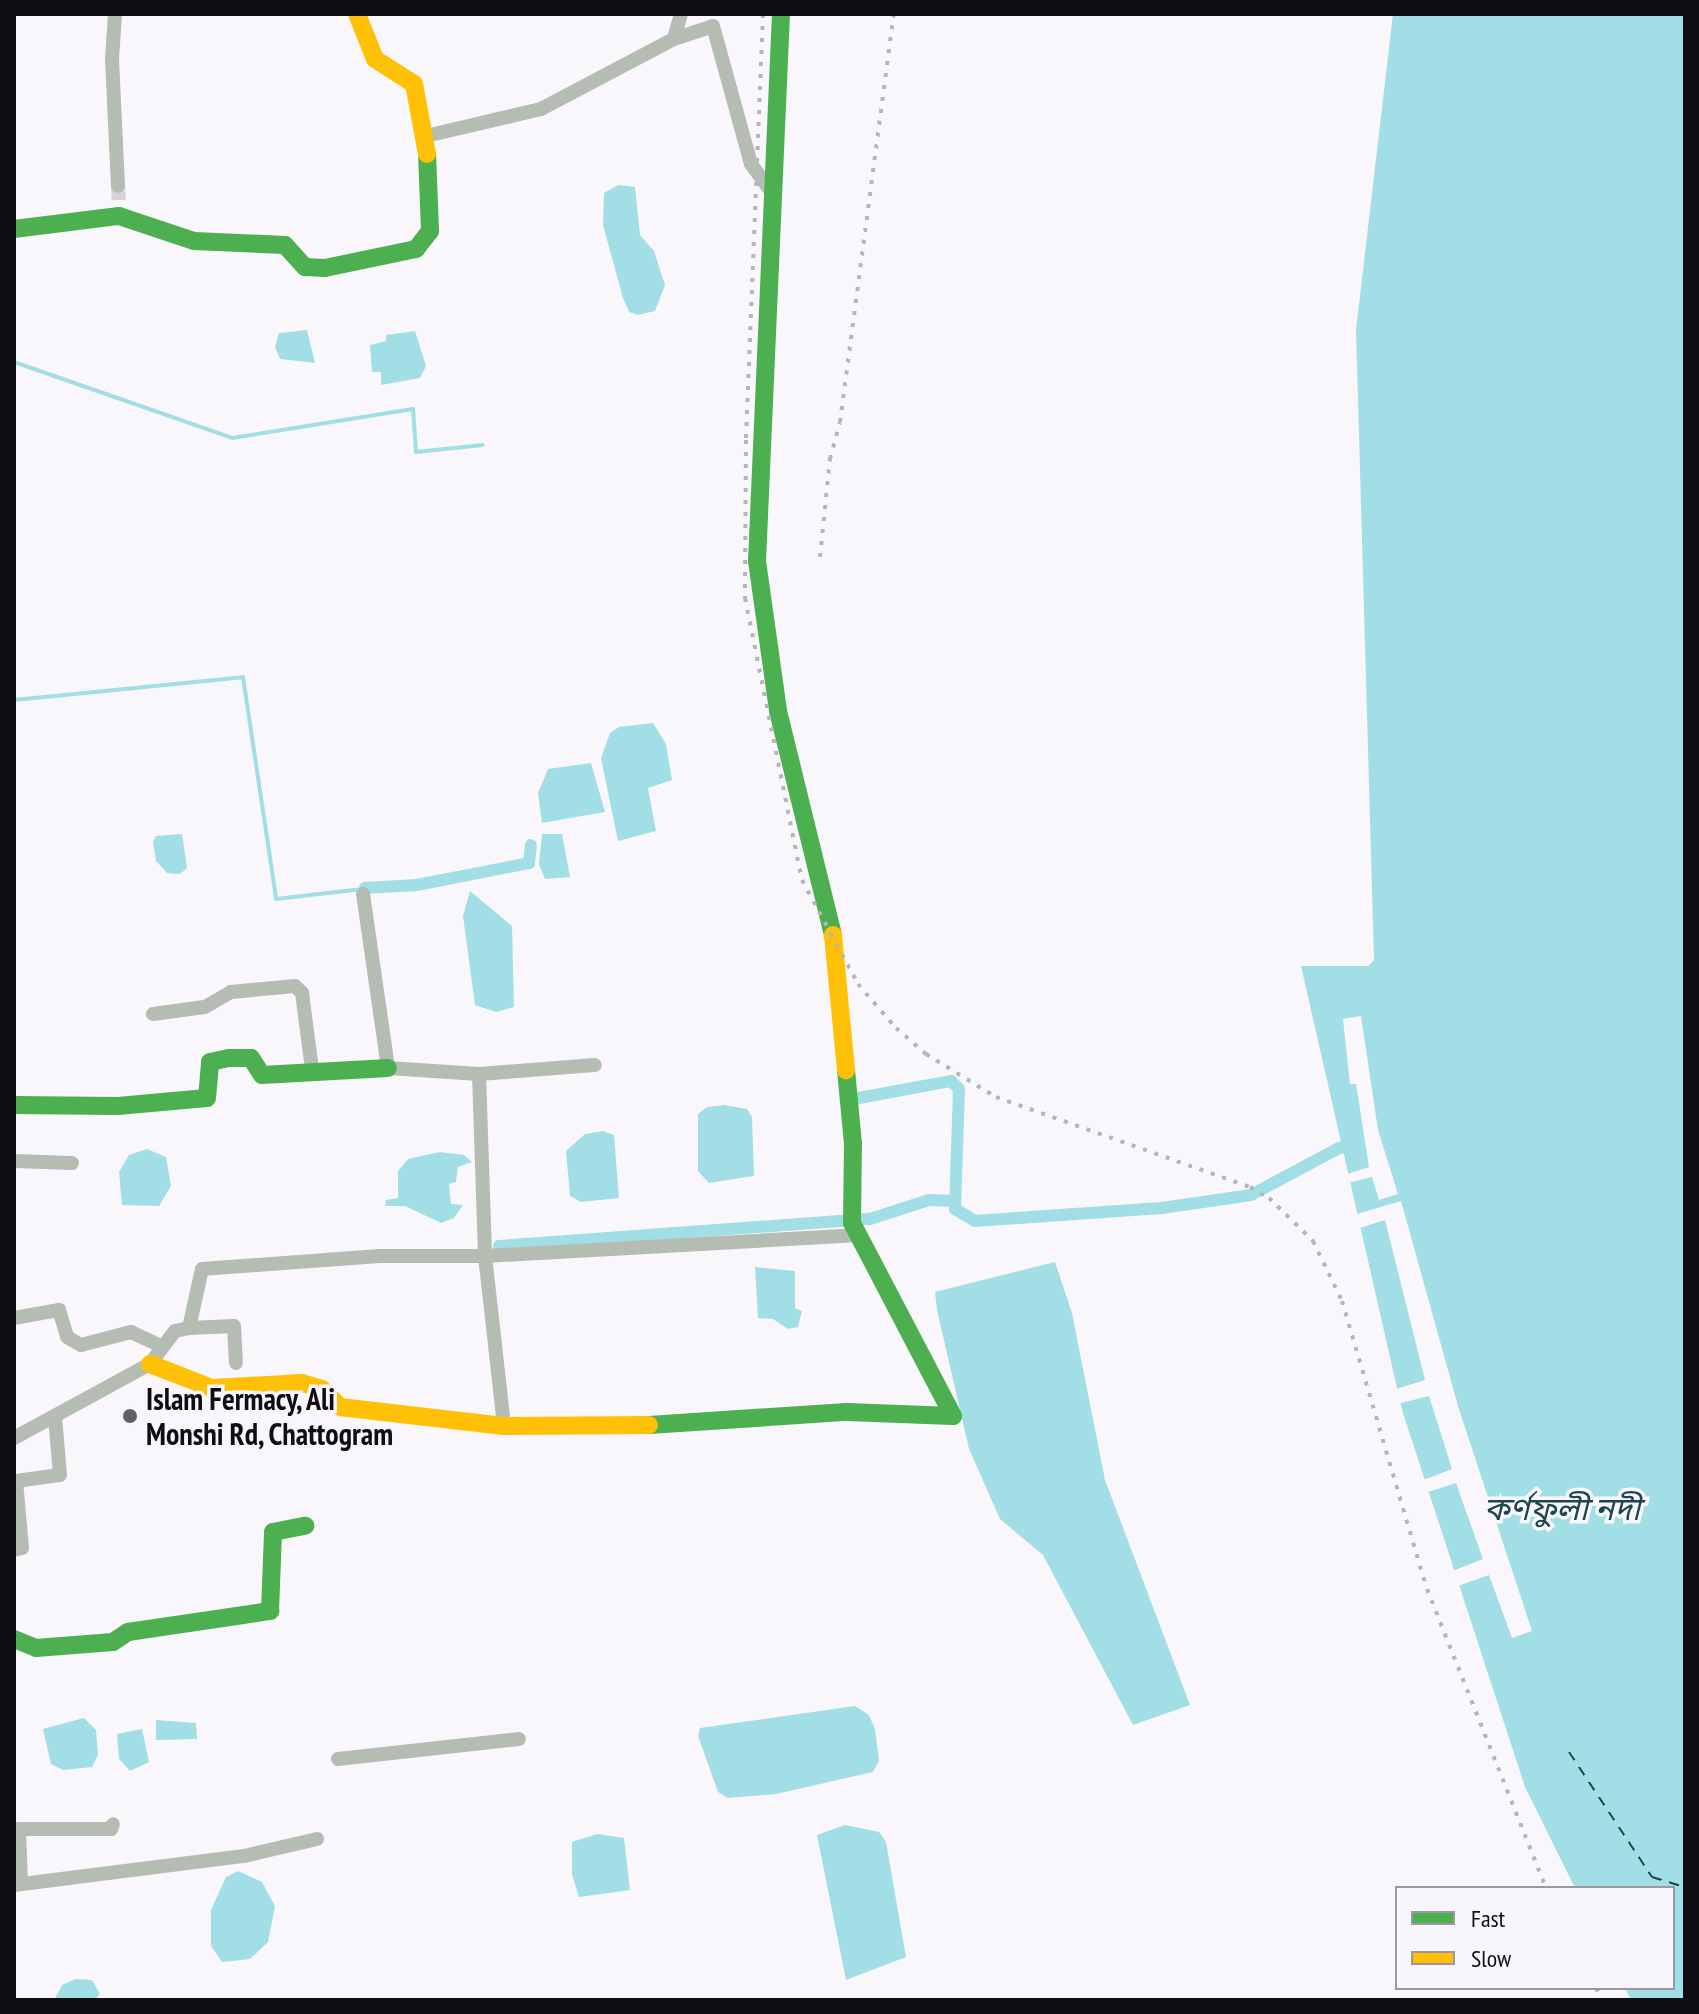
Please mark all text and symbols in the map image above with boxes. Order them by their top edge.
place label: Islam Fermacy, Ali Monshi Rd, Chattogram [146,1381,395,1452]
marker: Islam Fermacy, Ali Monshi Rd, Chattogram [121,1407,139,1425]
water label: কর্ণফুলী নদী [1484,1489,1640,1527]
legend [1395,1886,1675,1990]
text: Fast [1471,1903,1505,1934]
text: Slow [1471,1943,1511,1974]

